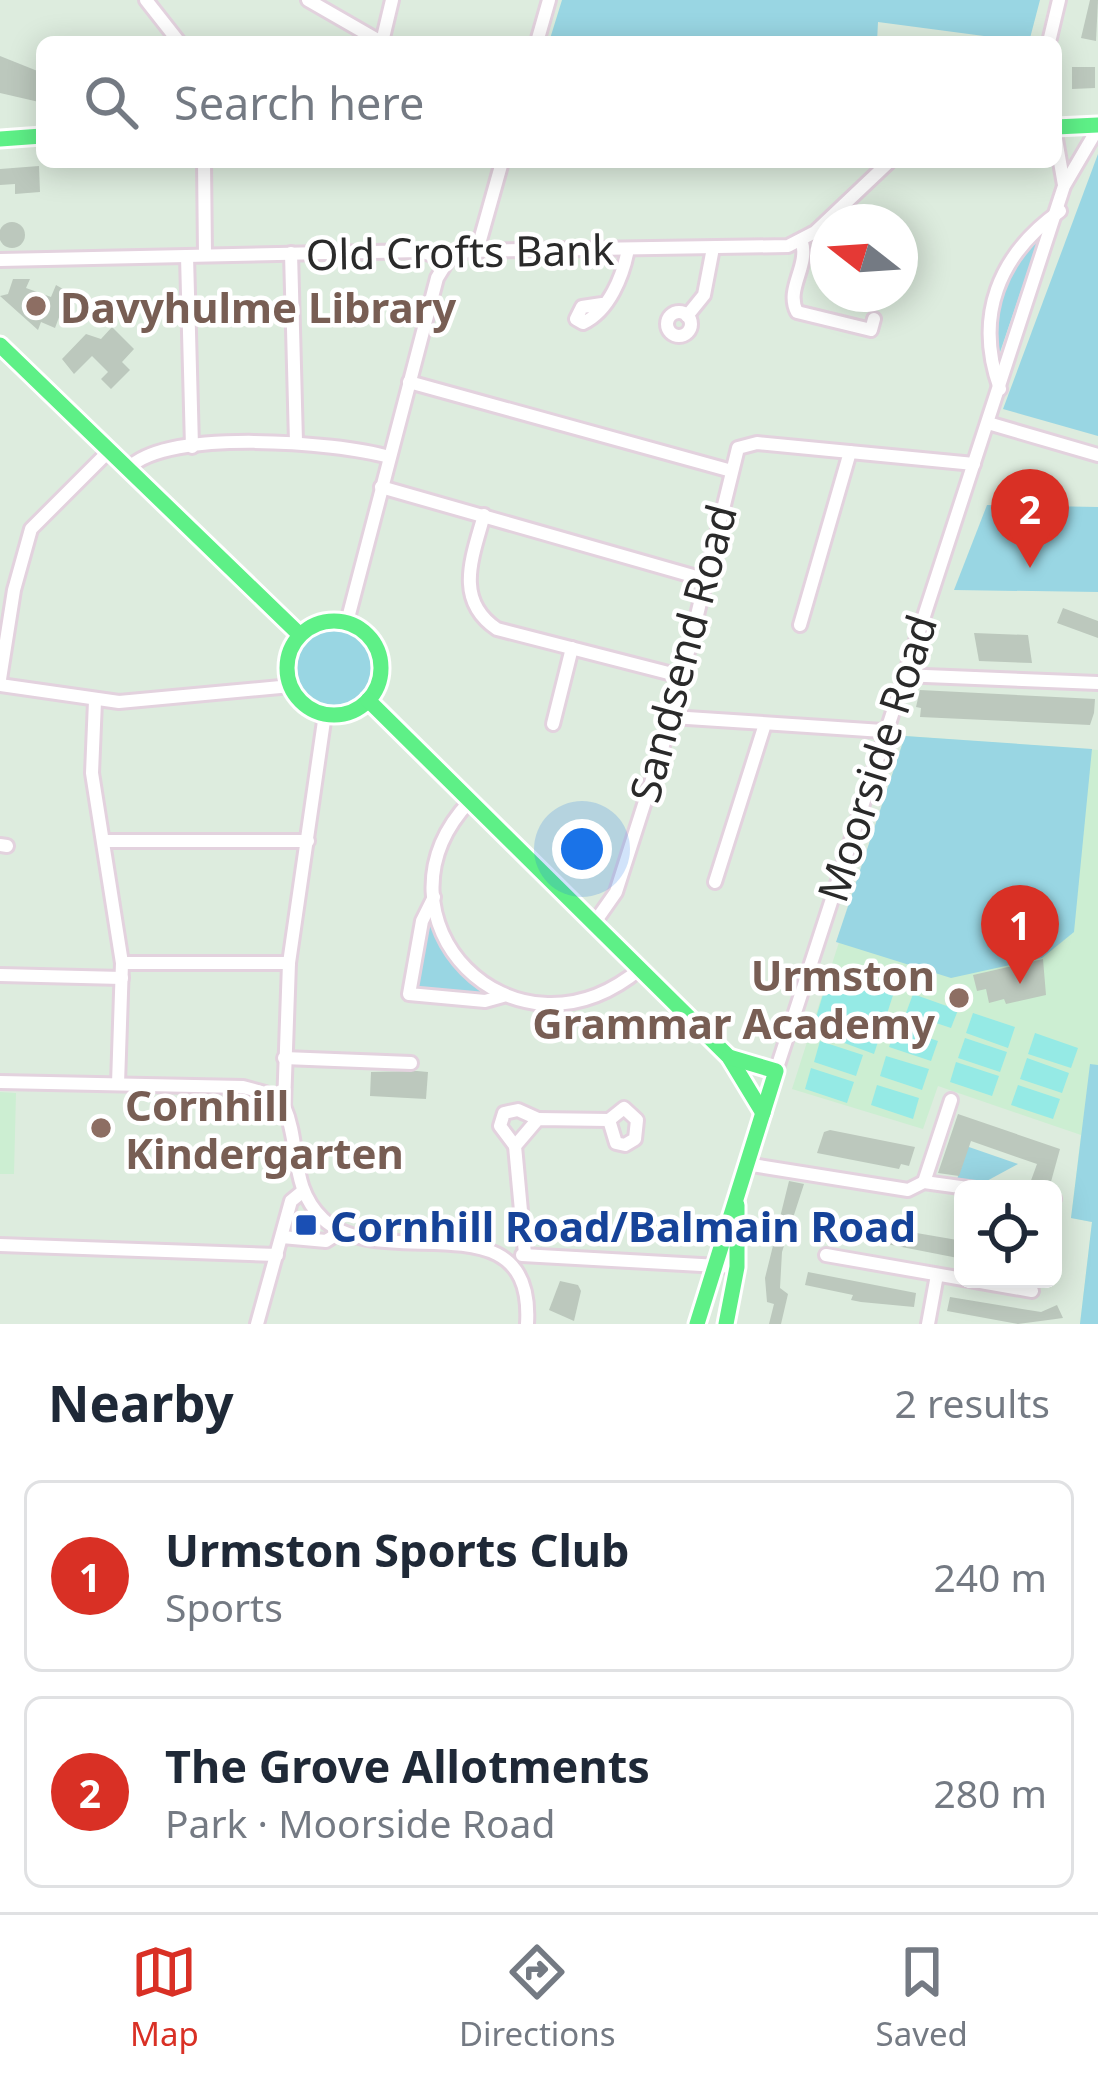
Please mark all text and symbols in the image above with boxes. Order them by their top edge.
search box [36,36,1062,168]
icon: search [78,69,144,135]
text: Search here [174,72,424,133]
north arrow [810,204,918,312]
street label: Old Crofts Bank [305,220,615,282]
place label: Davyhulme Library [60,278,456,335]
marker: Davyhulme Library [23,293,49,319]
pin: 2 [991,469,1069,568]
street label: Sandsend Road [615,498,749,808]
street label: Moorside Road [803,607,949,909]
your location [552,819,612,879]
pin: 1 [981,885,1059,984]
place label: Urmston Grammar Academy [532,946,935,1051]
marker: Urmston Grammar Academy [946,985,972,1011]
place label: Cornhill Kindergarten [125,1076,404,1181]
marker: Cornhill Kindergarten [88,1115,114,1141]
map controls [954,1180,1062,1288]
button: locate [954,1180,1062,1288]
place label: Cornhill Road/Balmain Road [330,1197,916,1254]
marker: Cornhill Road/Balmain Road [293,1212,319,1238]
text: Nearby [48,1367,234,1437]
text: 2 results [895,1376,1050,1429]
text: Urmston Sports Club [165,1519,630,1580]
text: 1 [79,1550,101,1603]
text: 240 m [933,1550,1047,1603]
text: Sports [165,1580,283,1633]
text: The Grove Allotments [165,1735,650,1796]
text: 2 [79,1766,101,1819]
text: 280 m [933,1766,1047,1819]
text: Park · Moorside Road [165,1796,555,1849]
tab: Map [130,1939,199,2056]
tab: Directions [459,1939,616,2056]
tab: Saved [876,1939,968,2056]

